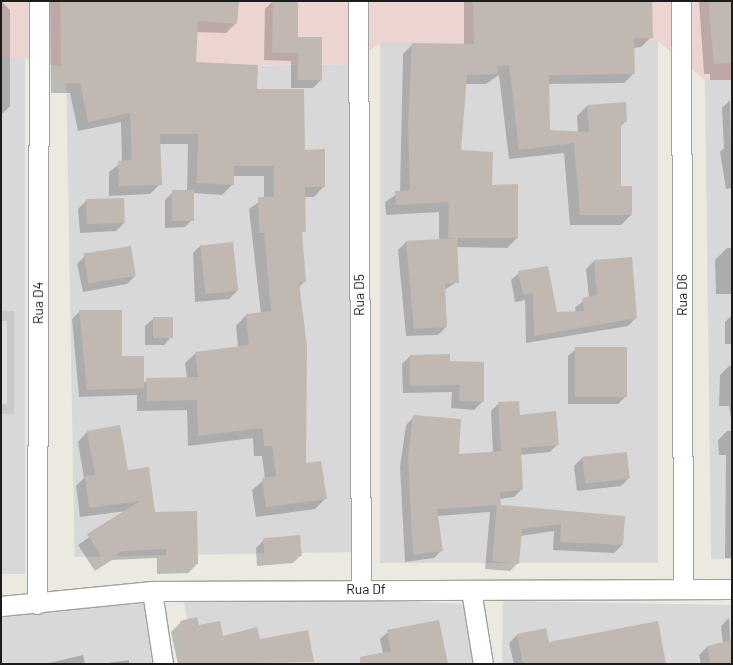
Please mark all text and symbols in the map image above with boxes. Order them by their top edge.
street label: Rua D5 [351,274,367,316]
street label: Rua D6 [674,274,690,316]
street label: Rua D4 [30,282,46,324]
street label: Rua Df [346,581,386,597]

